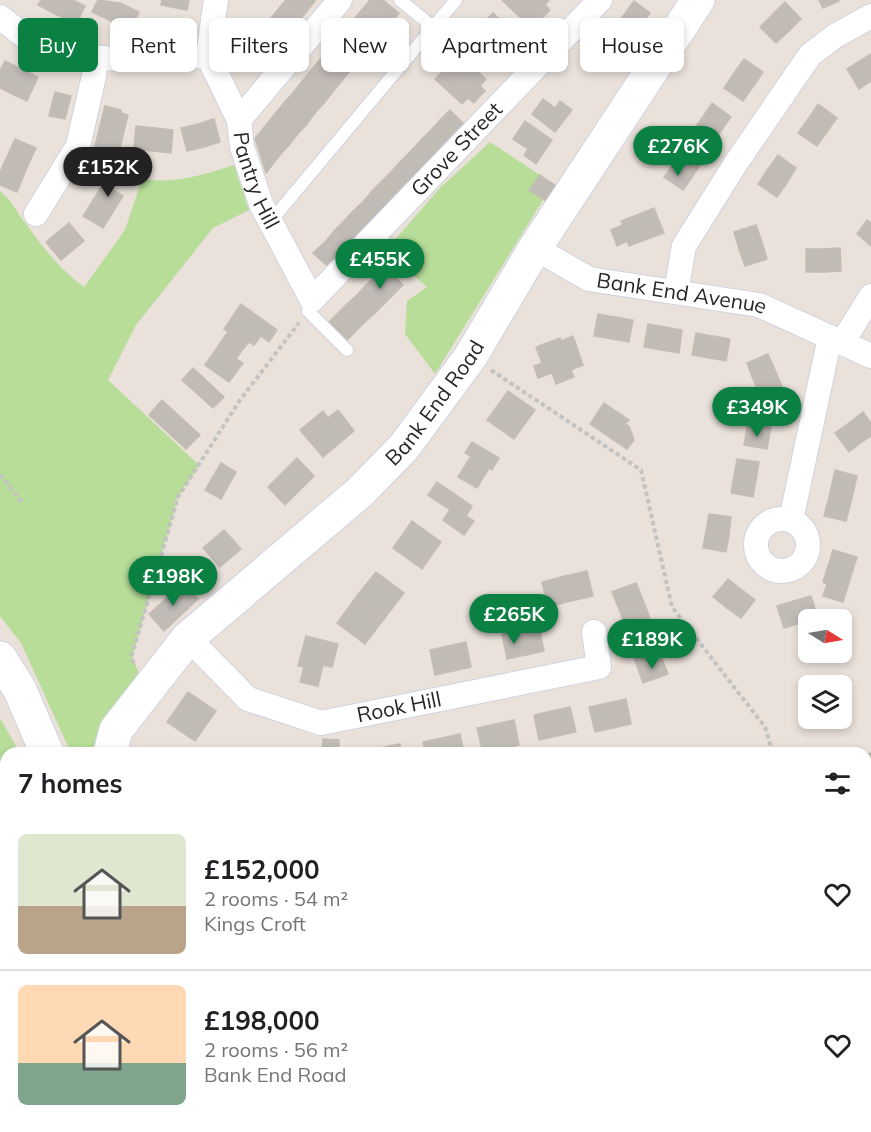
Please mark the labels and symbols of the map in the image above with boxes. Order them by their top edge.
street label: Grove Street [405,96,507,201]
pin: £276K [636,126,720,177]
street label: Pantry Hill [228,131,286,233]
pin: £152K [66,147,150,198]
pin: £455K [338,239,422,290]
street label: Bank End Avenue [595,266,772,319]
street label: Bank End Road [379,335,489,470]
pin: £349K [715,387,799,438]
pin: £198K [131,556,215,607]
pin: £265K [472,594,556,645]
north arrow [798,609,852,663]
pin: £189K [610,619,694,670]
street label: Rook Hill [354,685,443,728]

